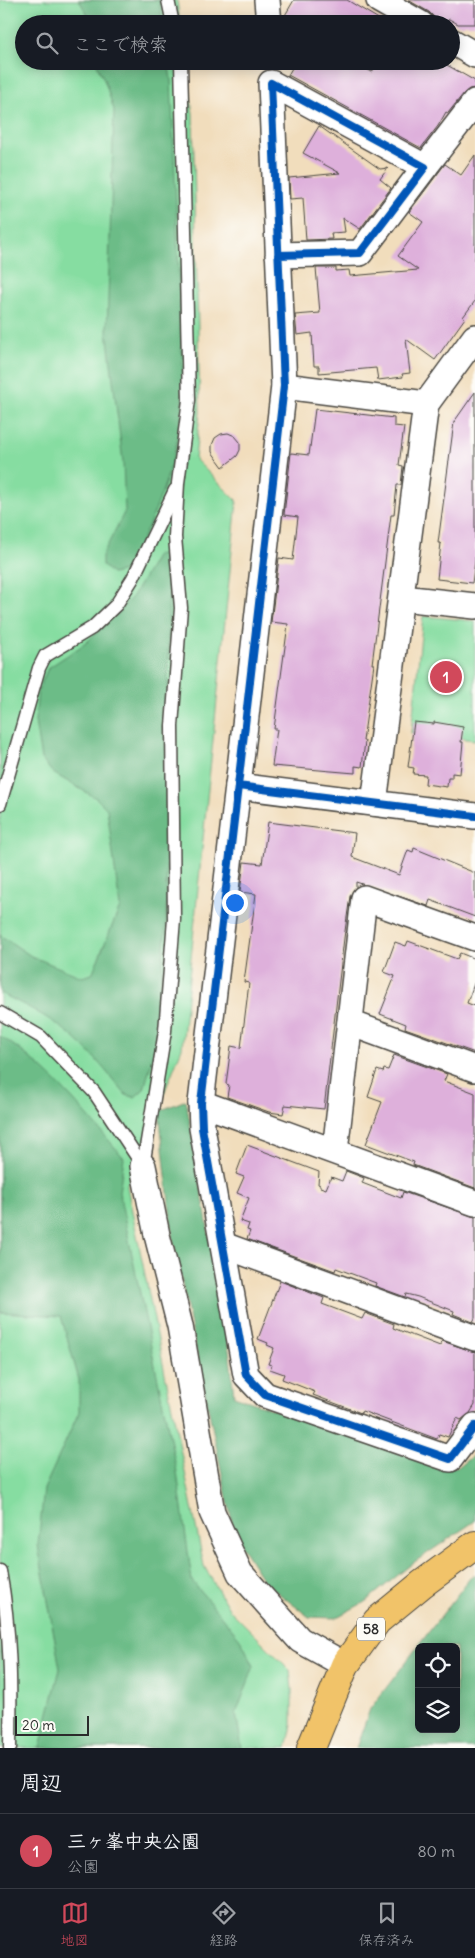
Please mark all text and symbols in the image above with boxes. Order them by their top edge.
search box [15,15,460,70]
icon: search [33,29,61,57]
text: ここで検索 [73,32,168,56]
pin: 1 [430,658,462,696]
your location [222,890,248,916]
road number: 58 [357,1618,385,1640]
map controls [415,1643,460,1733]
button: locate [415,1643,460,1688]
button: layers [415,1688,460,1733]
scale bar [15,1713,89,1736]
text: 20 m [22,1716,55,1734]
text: 周辺 [20,1769,62,1796]
text: 三ヶ峯中央公園 [67,1829,200,1853]
text: 1 [33,1841,39,1861]
text: 80 m [417,1841,455,1861]
text: 公園 [67,1856,99,1876]
tab: 地図 [61,1899,89,1949]
tab: 経路 [210,1899,238,1949]
tab: 保存済み [359,1899,415,1949]

